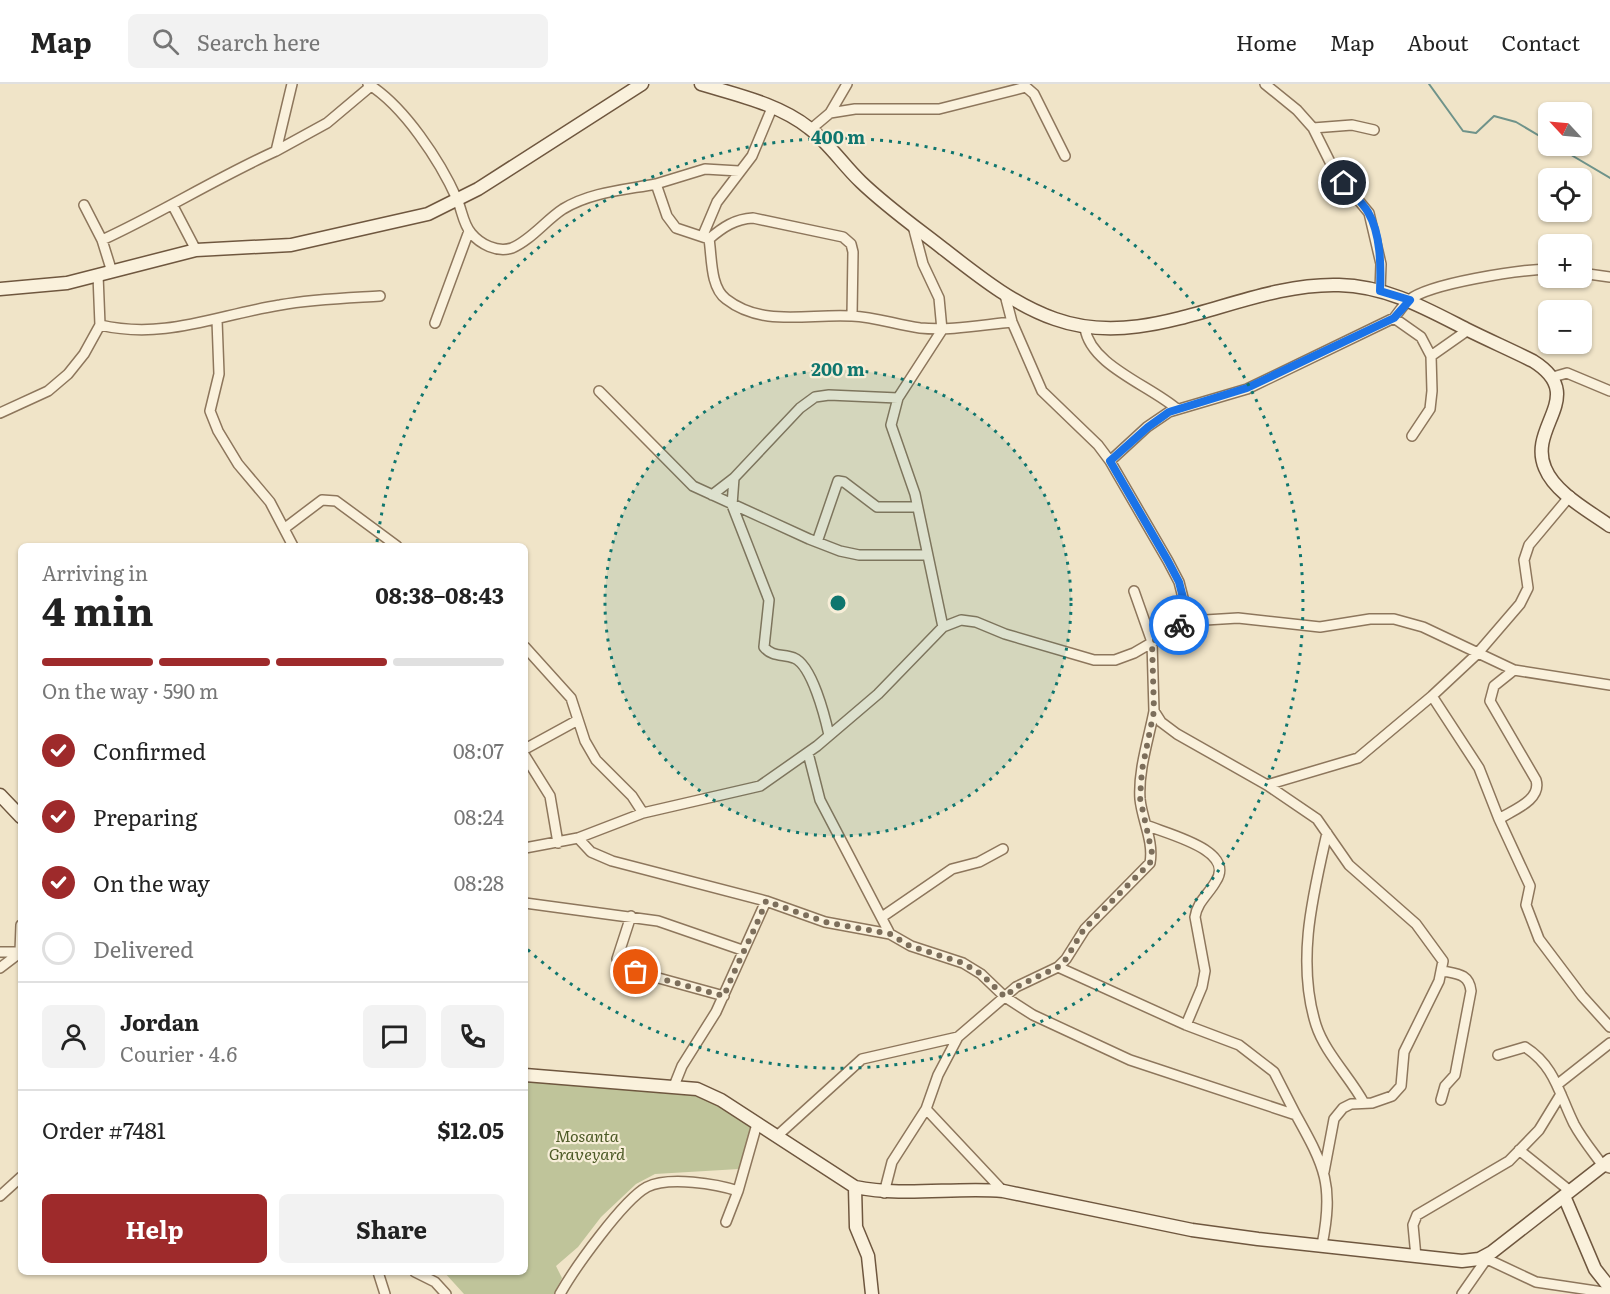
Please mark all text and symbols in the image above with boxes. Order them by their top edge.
search box [128,14,548,68]
text: Map [30,20,92,62]
icon: search [149,25,182,58]
text: Search here [197,25,320,58]
text: Home [1236,26,1297,57]
text: Map [1330,26,1374,57]
text: About [1407,26,1469,57]
text: Contact [1502,26,1580,57]
north arrow [1538,102,1592,156]
map controls [1538,102,1592,354]
text: 400 m [811,123,865,150]
pin [1318,157,1369,208]
icon: home [1327,166,1360,199]
button: locate [1538,168,1592,222]
button: + [1538,234,1592,288]
button: − [1538,300,1592,354]
text: 200 m [811,355,865,382]
text: Arriving in [42,557,148,587]
text: 08:38–08:43 [375,578,504,611]
text: 4 min [42,580,154,638]
centre of rings [828,593,848,613]
courier [1149,595,1209,655]
icon: bike [1163,609,1196,642]
text: On the way · 590 m [42,675,218,705]
icon: check [42,734,75,767]
text: Confirmed [93,734,206,767]
text: 08:07 [453,735,504,765]
icon: check [42,800,75,833]
text: Preparing [93,800,197,833]
text: 08:24 [454,801,504,831]
icon: check [42,866,75,899]
text: On the way [93,866,210,899]
text: 08:28 [454,867,504,897]
text: Delivered [93,932,194,965]
pin [610,946,661,997]
icon: bag [619,955,652,988]
button: person [42,1005,105,1068]
text: Jordan [120,1005,199,1038]
button: chat [363,1005,426,1068]
button: phone [441,1005,504,1068]
text: Courier · 4.6 [120,1038,237,1068]
text: Order #7481 [42,1113,166,1146]
text: $12.05 [437,1113,504,1146]
park label: Mosanta Graveyard [549,1123,626,1165]
button: Help [42,1194,267,1263]
button: Share [279,1194,504,1263]

